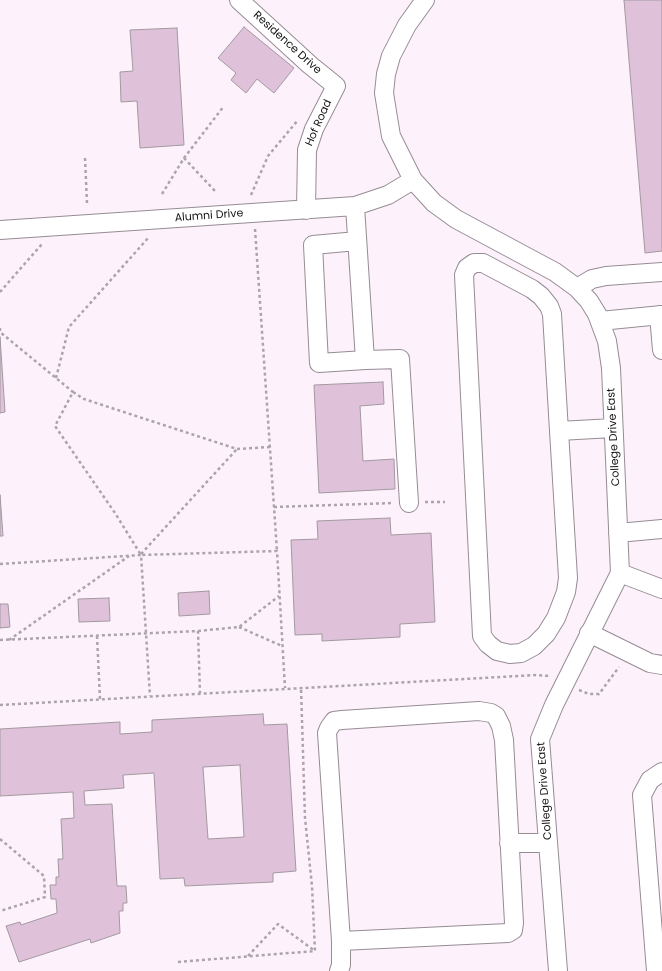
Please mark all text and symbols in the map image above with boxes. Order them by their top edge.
street label: Residence Drive [250,9,324,77]
street label: Hof Road [303,98,335,148]
street label: Alumni Drive [174,207,244,225]
street label: College Drive East [605,388,623,486]
street label: College Drive East [535,742,555,840]

